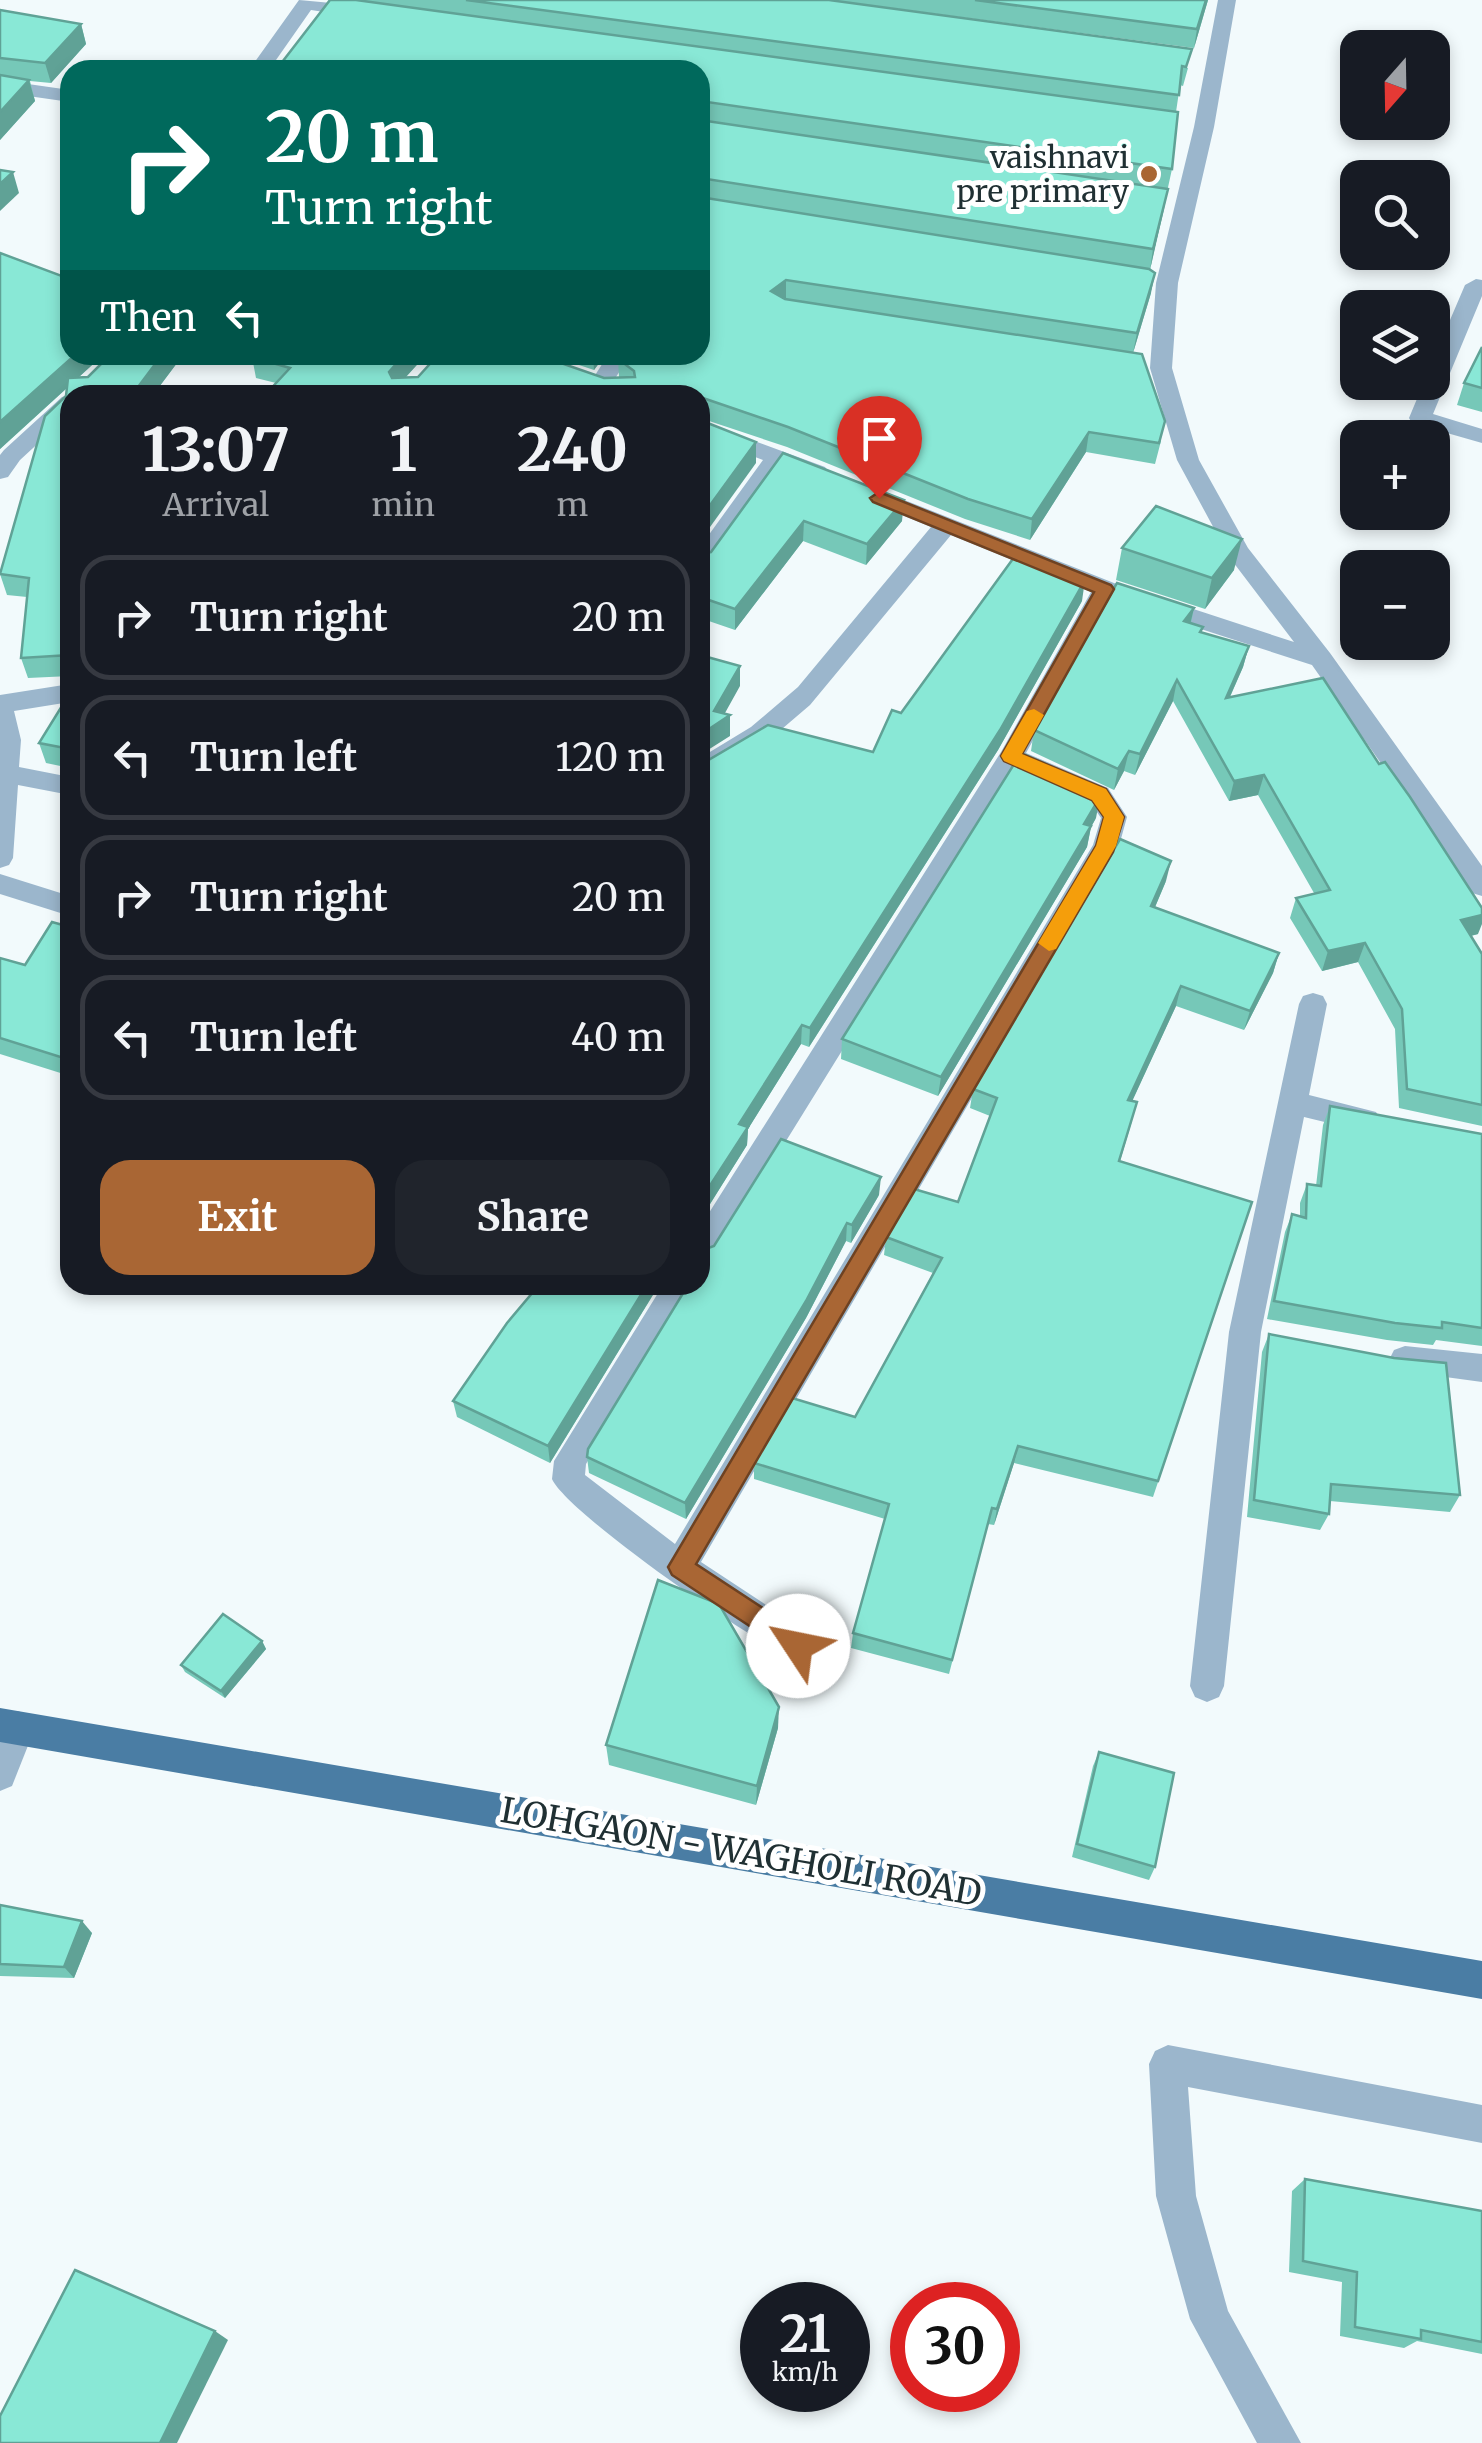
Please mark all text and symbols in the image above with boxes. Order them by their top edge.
north arrow [1340,30,1450,140]
map controls [1340,30,1450,660]
text: 20 m [265,93,439,181]
icon: right [100,100,230,230]
place label: vaishnavi pre primary [956,138,1130,210]
button: search [1340,160,1450,270]
marker: vaishnavi pre primary [1138,163,1160,185]
text: Turn right [265,180,493,236]
icon: left [217,290,272,345]
button: layers [1340,290,1450,400]
text: Then [100,294,197,341]
pin [837,396,922,499]
icon: arrive [852,411,907,466]
text: 13:07 [142,412,290,487]
text: 1 [389,412,417,487]
text: 240 [517,412,628,487]
button: + [1340,420,1450,530]
text: Arrival [162,485,269,525]
text: min [372,485,435,525]
text: m [557,485,588,525]
button: − [1340,550,1450,660]
icon: right [105,590,160,645]
text: Turn right [190,594,388,641]
text: 20 m [572,594,665,641]
icon: left [105,730,160,785]
text: Turn left [190,734,357,781]
text: 120 m [555,734,665,781]
icon: right [105,870,160,925]
text: Turn right [190,874,388,921]
text: 20 m [572,874,665,921]
icon: left [105,1010,160,1065]
text: Turn left [190,1014,357,1061]
text: 40 m [571,1014,665,1061]
button: Exit [100,1160,375,1275]
button: Share [395,1160,670,1275]
position arrow [746,1594,850,1698]
street label: LOHGAON - WAGHOLI ROAD [497,1788,985,1916]
speed limit sign: 30 [890,2282,1020,2412]
text: 21 [779,2303,831,2366]
text: km/h [772,2356,838,2388]

